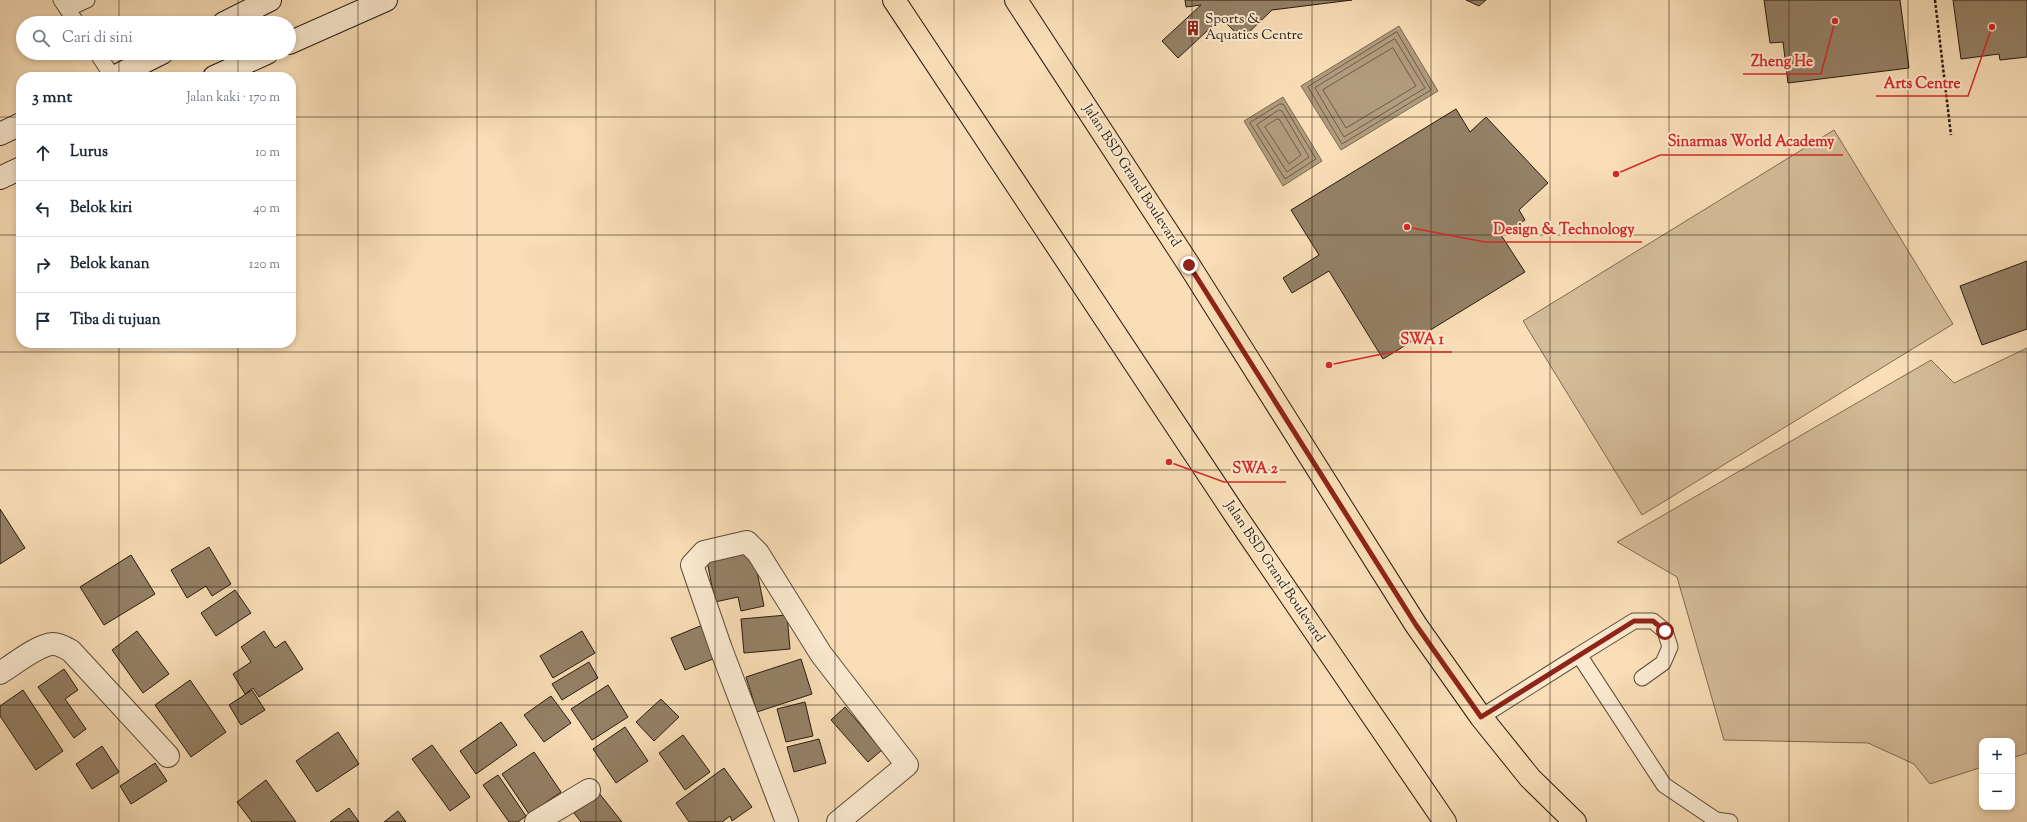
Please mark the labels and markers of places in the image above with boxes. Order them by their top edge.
place label: Sports & Aquatics Centre [1205,10,1303,46]
building icon: Sports & Aquatics Centre [1184,19,1202,37]
callout: Zheng He [1743,47,1821,74]
callout: Arts Centre [1876,69,1968,96]
callout: Sinarmas World Academy [1660,128,1843,155]
callout: Design & Technology [1485,215,1642,242]
callout: SWA 1 [1392,325,1452,352]
callout: SWA 2 [1224,455,1286,482]

